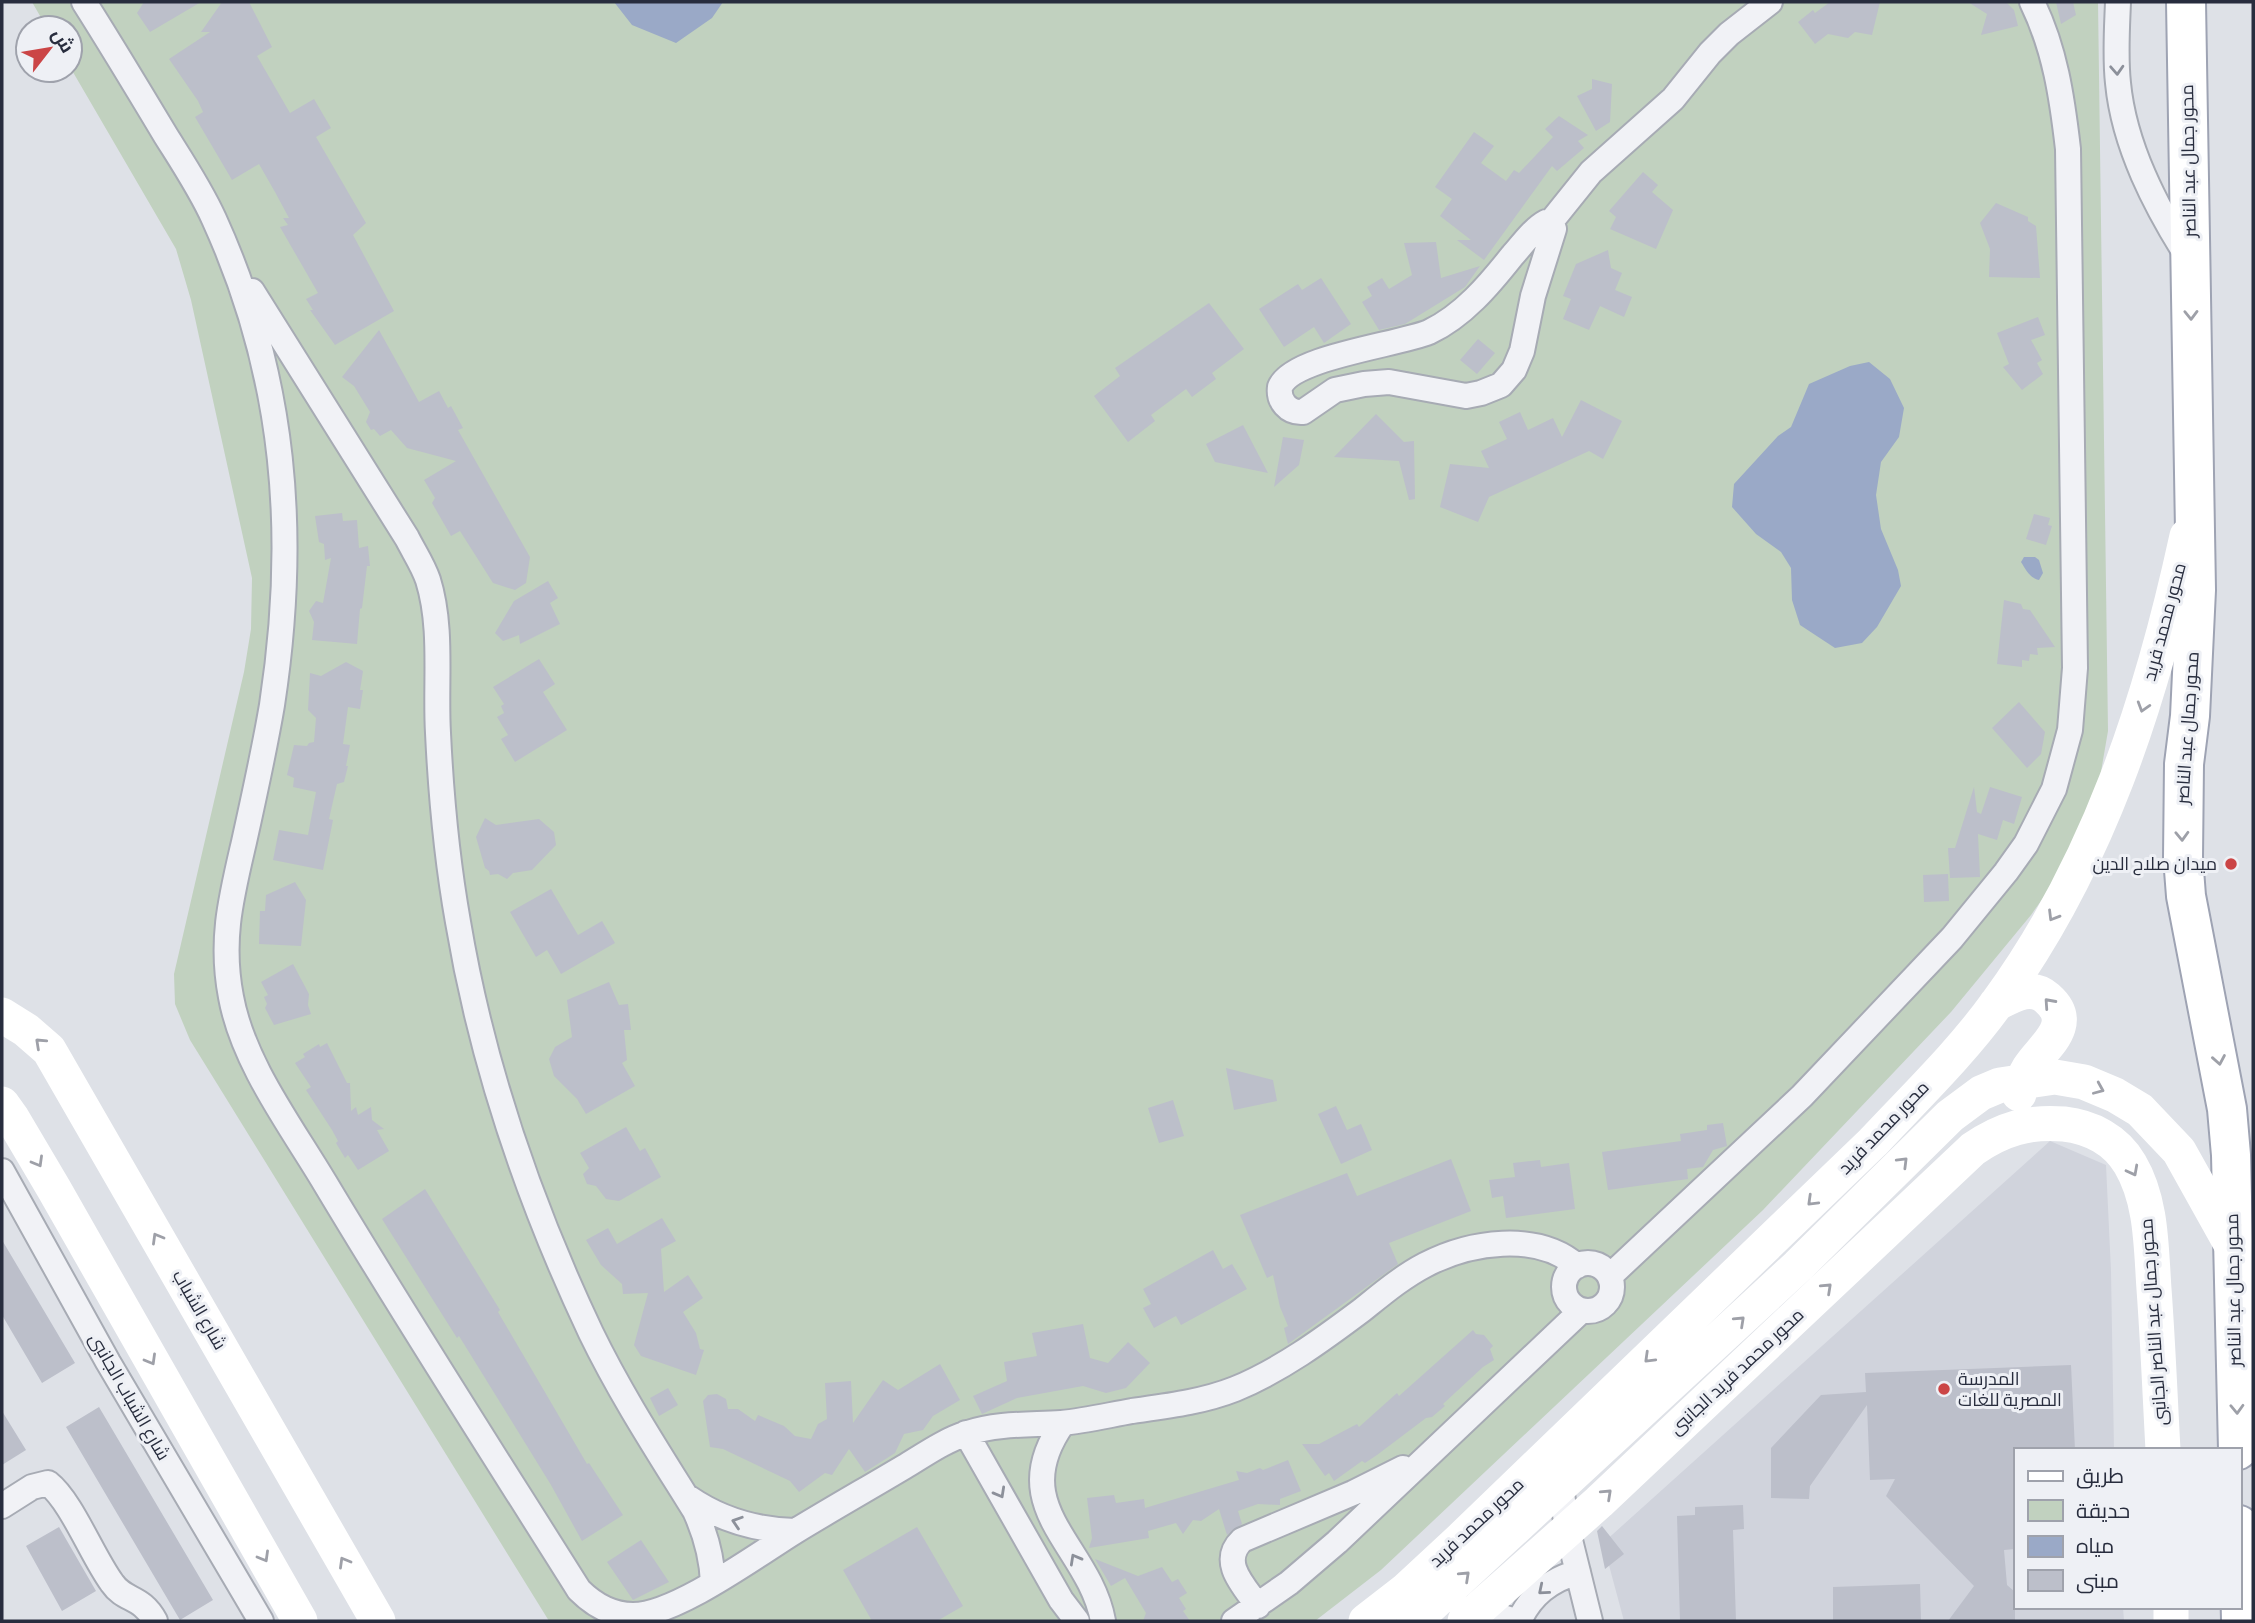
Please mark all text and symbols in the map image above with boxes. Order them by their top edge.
north arrow [14,14,84,84]
text: ش [44,24,80,58]
one-way arrow [2109,65,2124,76]
street label: محور جمال عبد الناصر [2175,84,2203,239]
one-way arrow [2183,310,2198,321]
street label: محور محمد فريد [2137,560,2193,684]
street label: محور جمال عبد الناصر [2170,651,2206,806]
one-way arrow [2136,701,2151,713]
one-way arrow [2175,831,2190,842]
place label: ميدان صلاح الدين [2092,852,2217,877]
marker: ميدان صلاح الدين [2223,856,2239,872]
one-way arrow [2049,908,2062,921]
one-way arrow [2045,998,2057,1011]
one-way arrow [35,1039,48,1051]
one-way arrow [2210,1054,2225,1066]
street label: محور محمد فريد [1833,1076,1935,1180]
one-way arrow [2093,1080,2105,1094]
one-way arrow [30,1155,43,1167]
one-way arrow [1895,1158,1908,1171]
one-way arrow [2125,1164,2138,1176]
one-way arrow [1808,1192,1821,1205]
street label: محور جمال عبد الناصر [2220,1213,2248,1368]
street label: محور جمال عبد الناصر الجانبى [2134,1218,2174,1426]
one-way arrow [152,1232,165,1245]
street label: شارع الشباب [166,1265,232,1355]
one-way arrow [1818,1283,1831,1296]
street label: محور محمد فريد الجانبى [1664,1303,1810,1441]
one-way arrow [1732,1317,1745,1329]
street label: شارع الشباب الجانبى [82,1329,176,1465]
one-way arrow [1644,1350,1657,1363]
one-way arrow [143,1352,156,1365]
place label: المدرسة المصرية للغات [1958,1367,2062,1413]
marker: المدرسة المصرية للغات [1936,1381,1952,1397]
one-way arrow [2229,1404,2244,1415]
legend [2014,1448,2241,1609]
text: طريق [2076,1461,2124,1491]
street label: محور محمد فريد [1424,1473,1530,1573]
one-way arrow [992,1486,1005,1498]
one-way arrow [1599,1489,1612,1502]
text: حديقة [2076,1496,2130,1526]
one-way arrow [732,1516,744,1530]
text: مياه [2076,1531,2114,1561]
one-way arrow [255,1550,268,1563]
one-way arrow [1070,1554,1083,1567]
one-way arrow [339,1557,352,1569]
text: مبنى [2076,1566,2119,1596]
one-way arrow [1457,1571,1470,1584]
one-way arrow [1538,1582,1551,1594]

